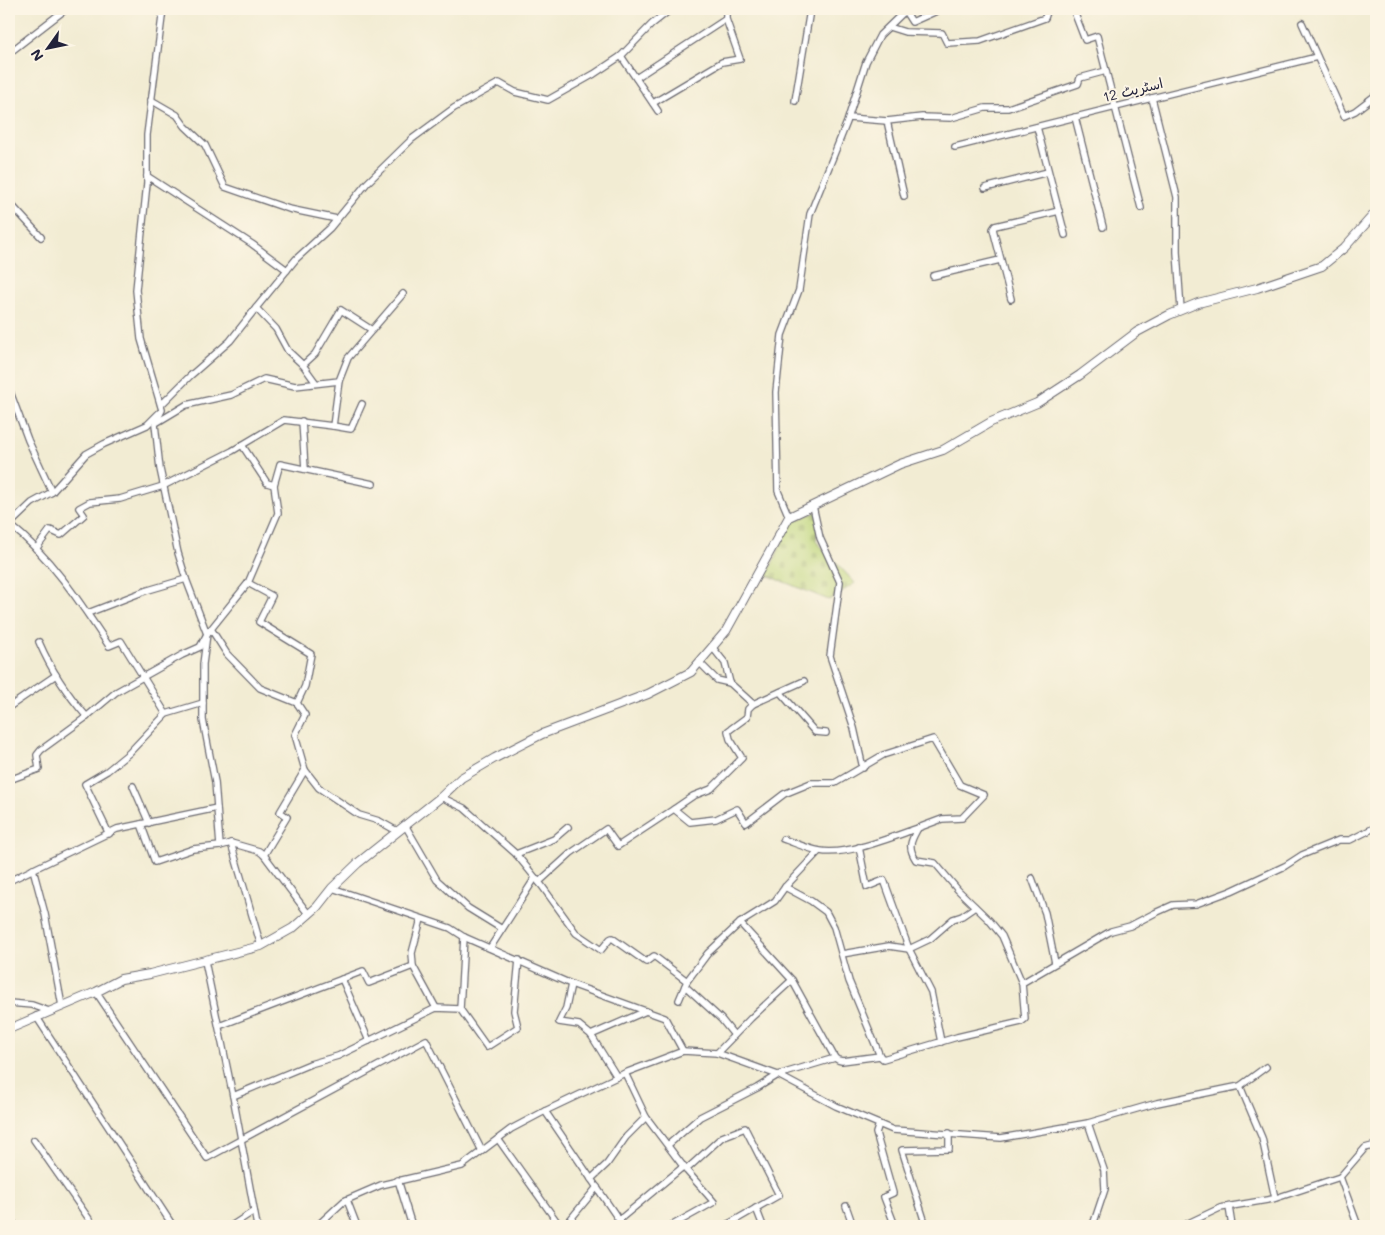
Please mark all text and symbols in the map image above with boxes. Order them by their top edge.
north arrow [22,22,72,72]
text: N [26,46,48,65]
street label: اسٹریٹ 12 [1101,73,1165,106]

